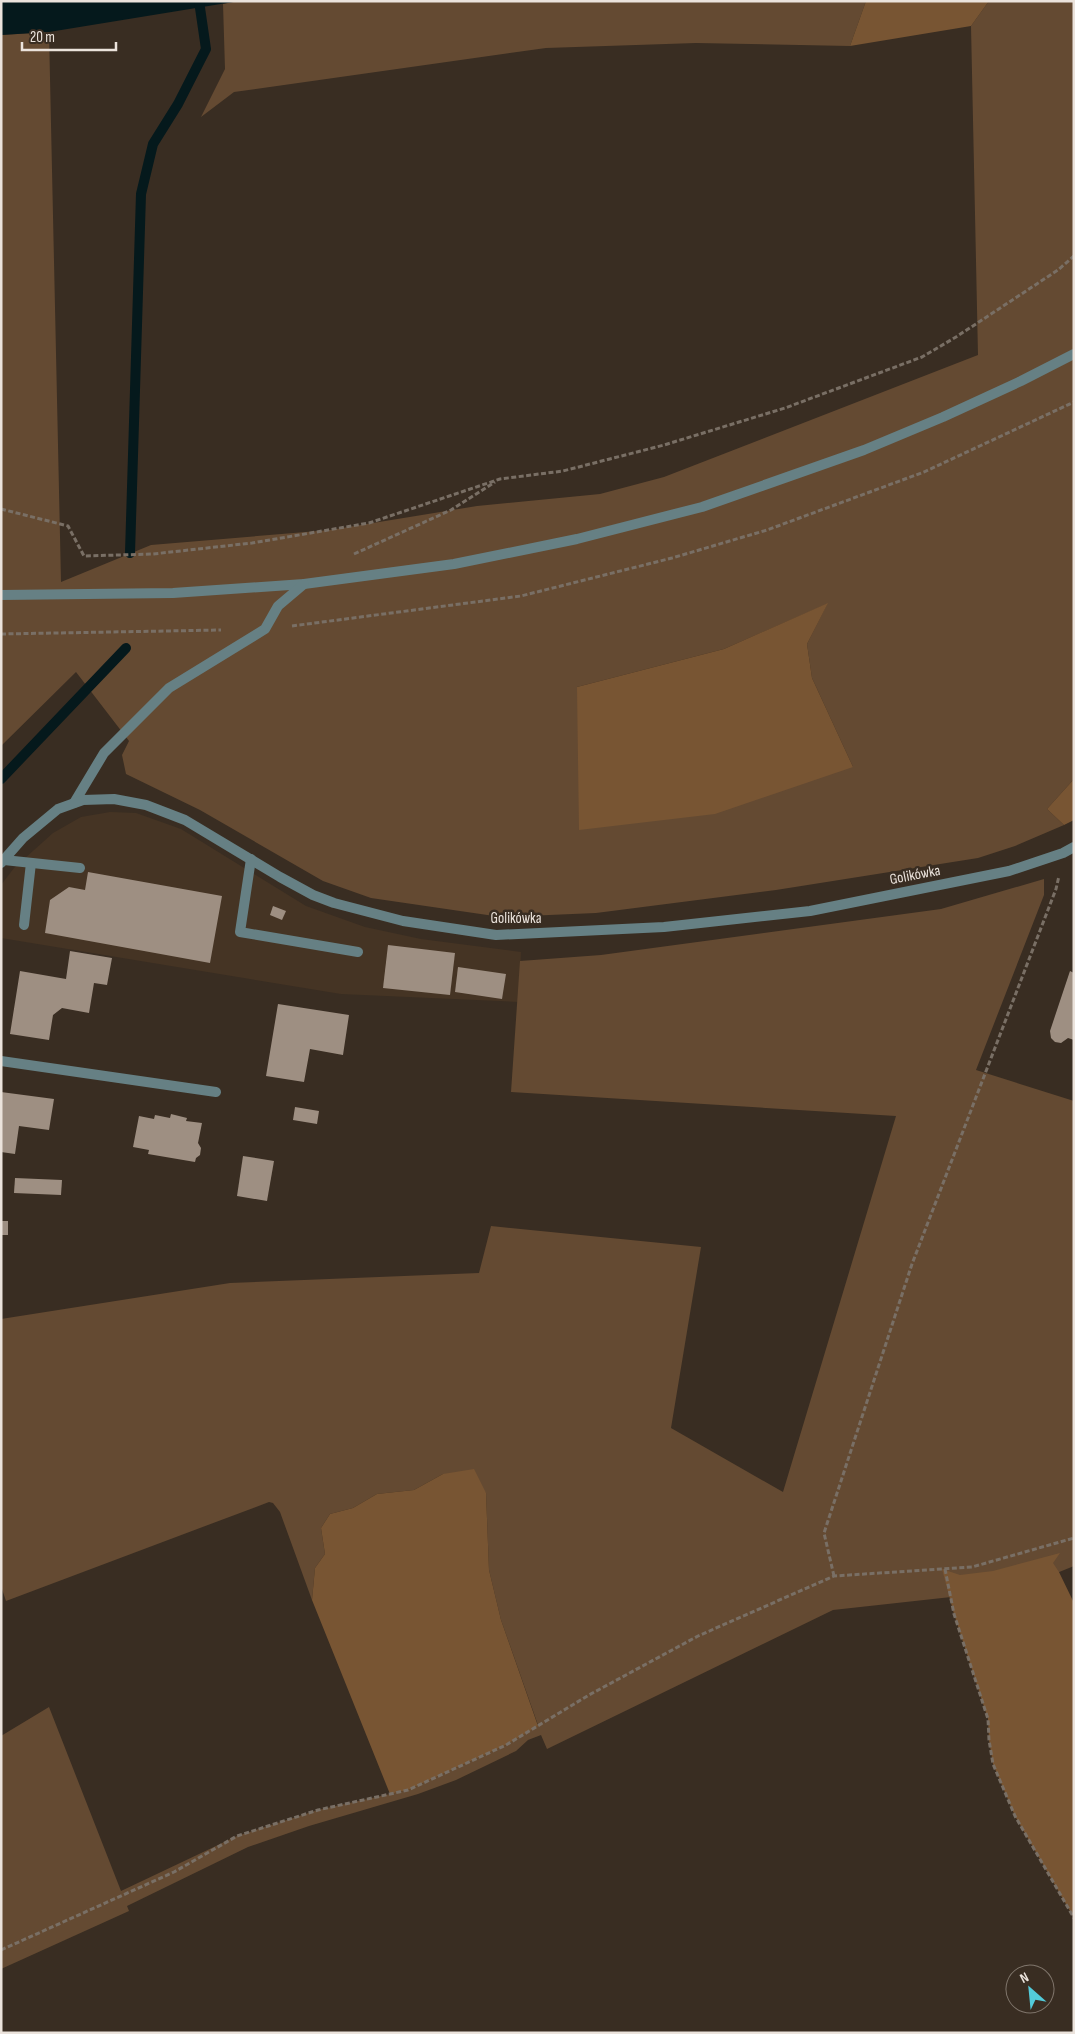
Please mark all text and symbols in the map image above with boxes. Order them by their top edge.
scale bar [22,20,116,52]
text: 20 m [30,28,55,47]
street label: Golikówka [888,861,942,889]
street label: Golikówka [490,909,542,928]
north arrow [1005,1964,1055,2014]
text: N [1017,1969,1032,1987]

